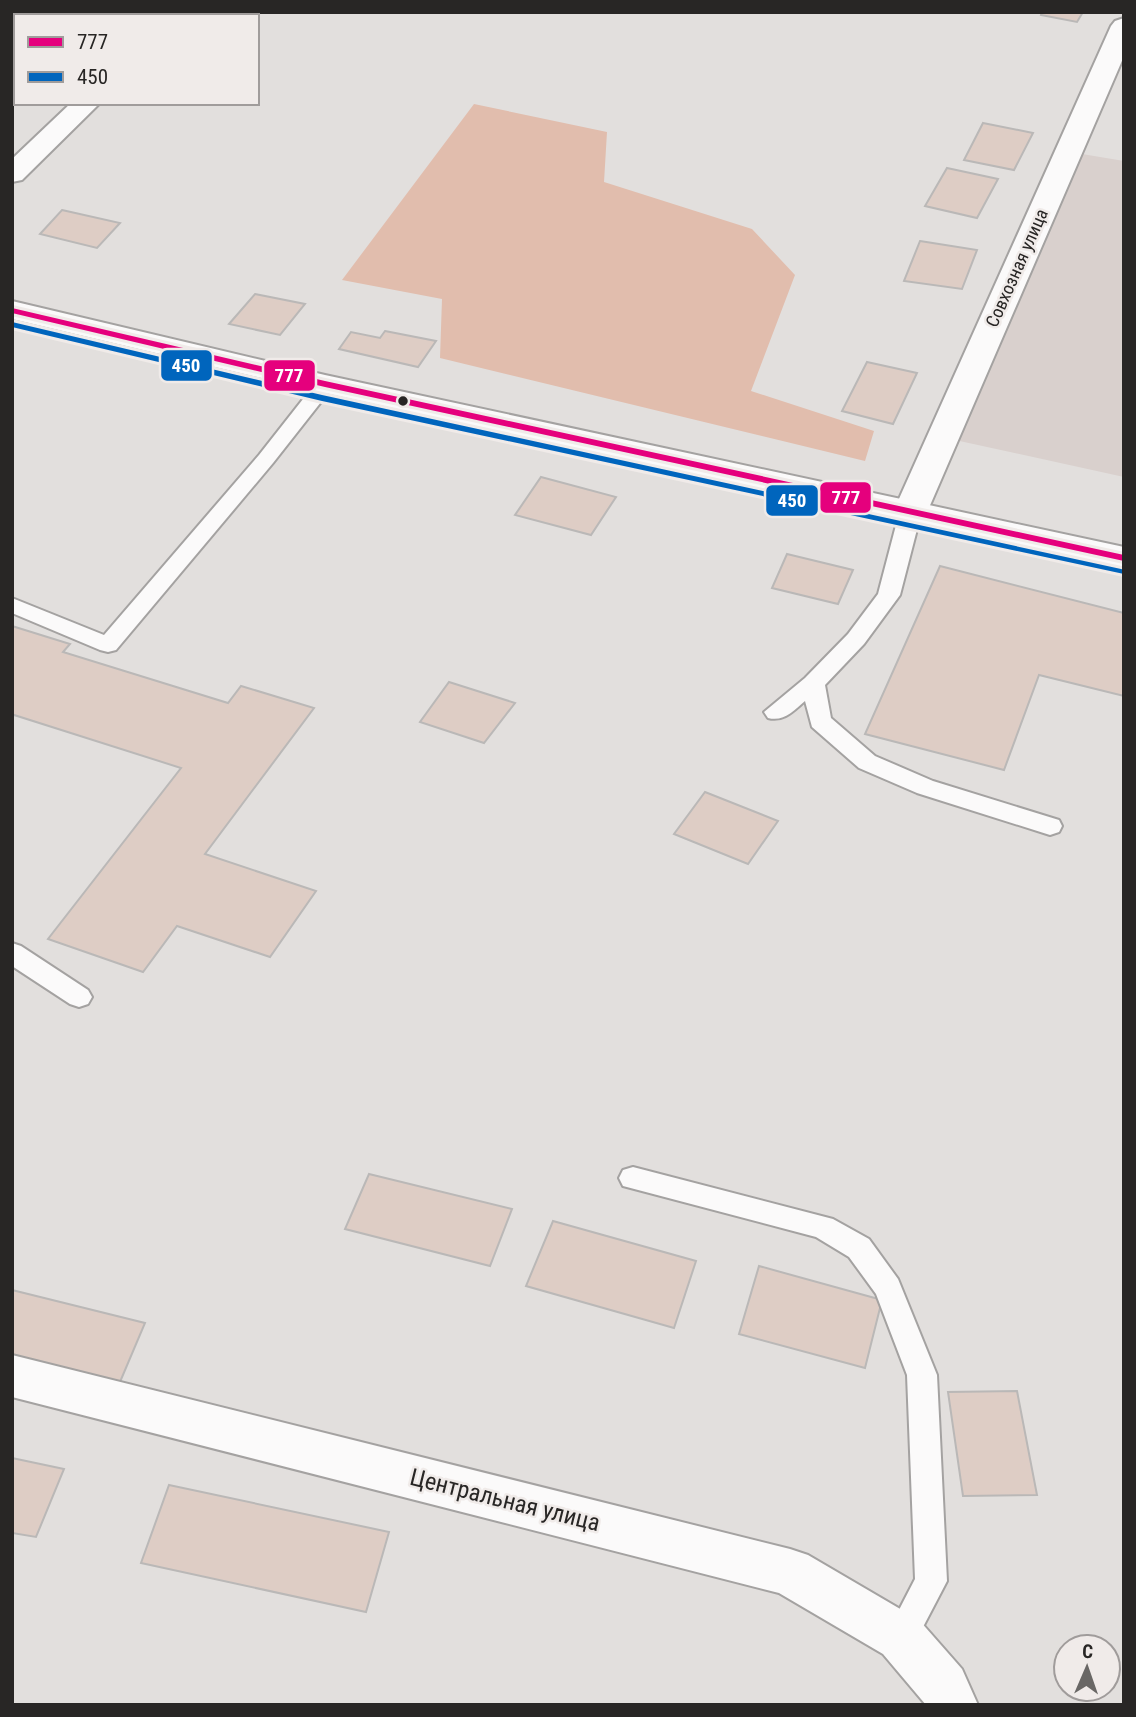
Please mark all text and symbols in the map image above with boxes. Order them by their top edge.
legend [14,14,259,105]
text: 777 [77,30,108,54]
text: 450 [77,65,108,89]
street label: Совхозная улица [981,205,1052,330]
line badge: 450 [160,349,213,382]
text: 450 [172,354,200,377]
line badge: 777 [263,359,316,392]
text: 777 [275,364,303,387]
unlabelled marker [396,394,410,408]
line badge: 777 [819,481,872,514]
line badge: 450 [765,484,819,517]
text: 777 [832,486,860,509]
text: 450 [778,489,806,512]
street label: Центральная улица [407,1463,603,1537]
north arrow [1052,1633,1122,1703]
text: С [1082,1640,1094,1663]

